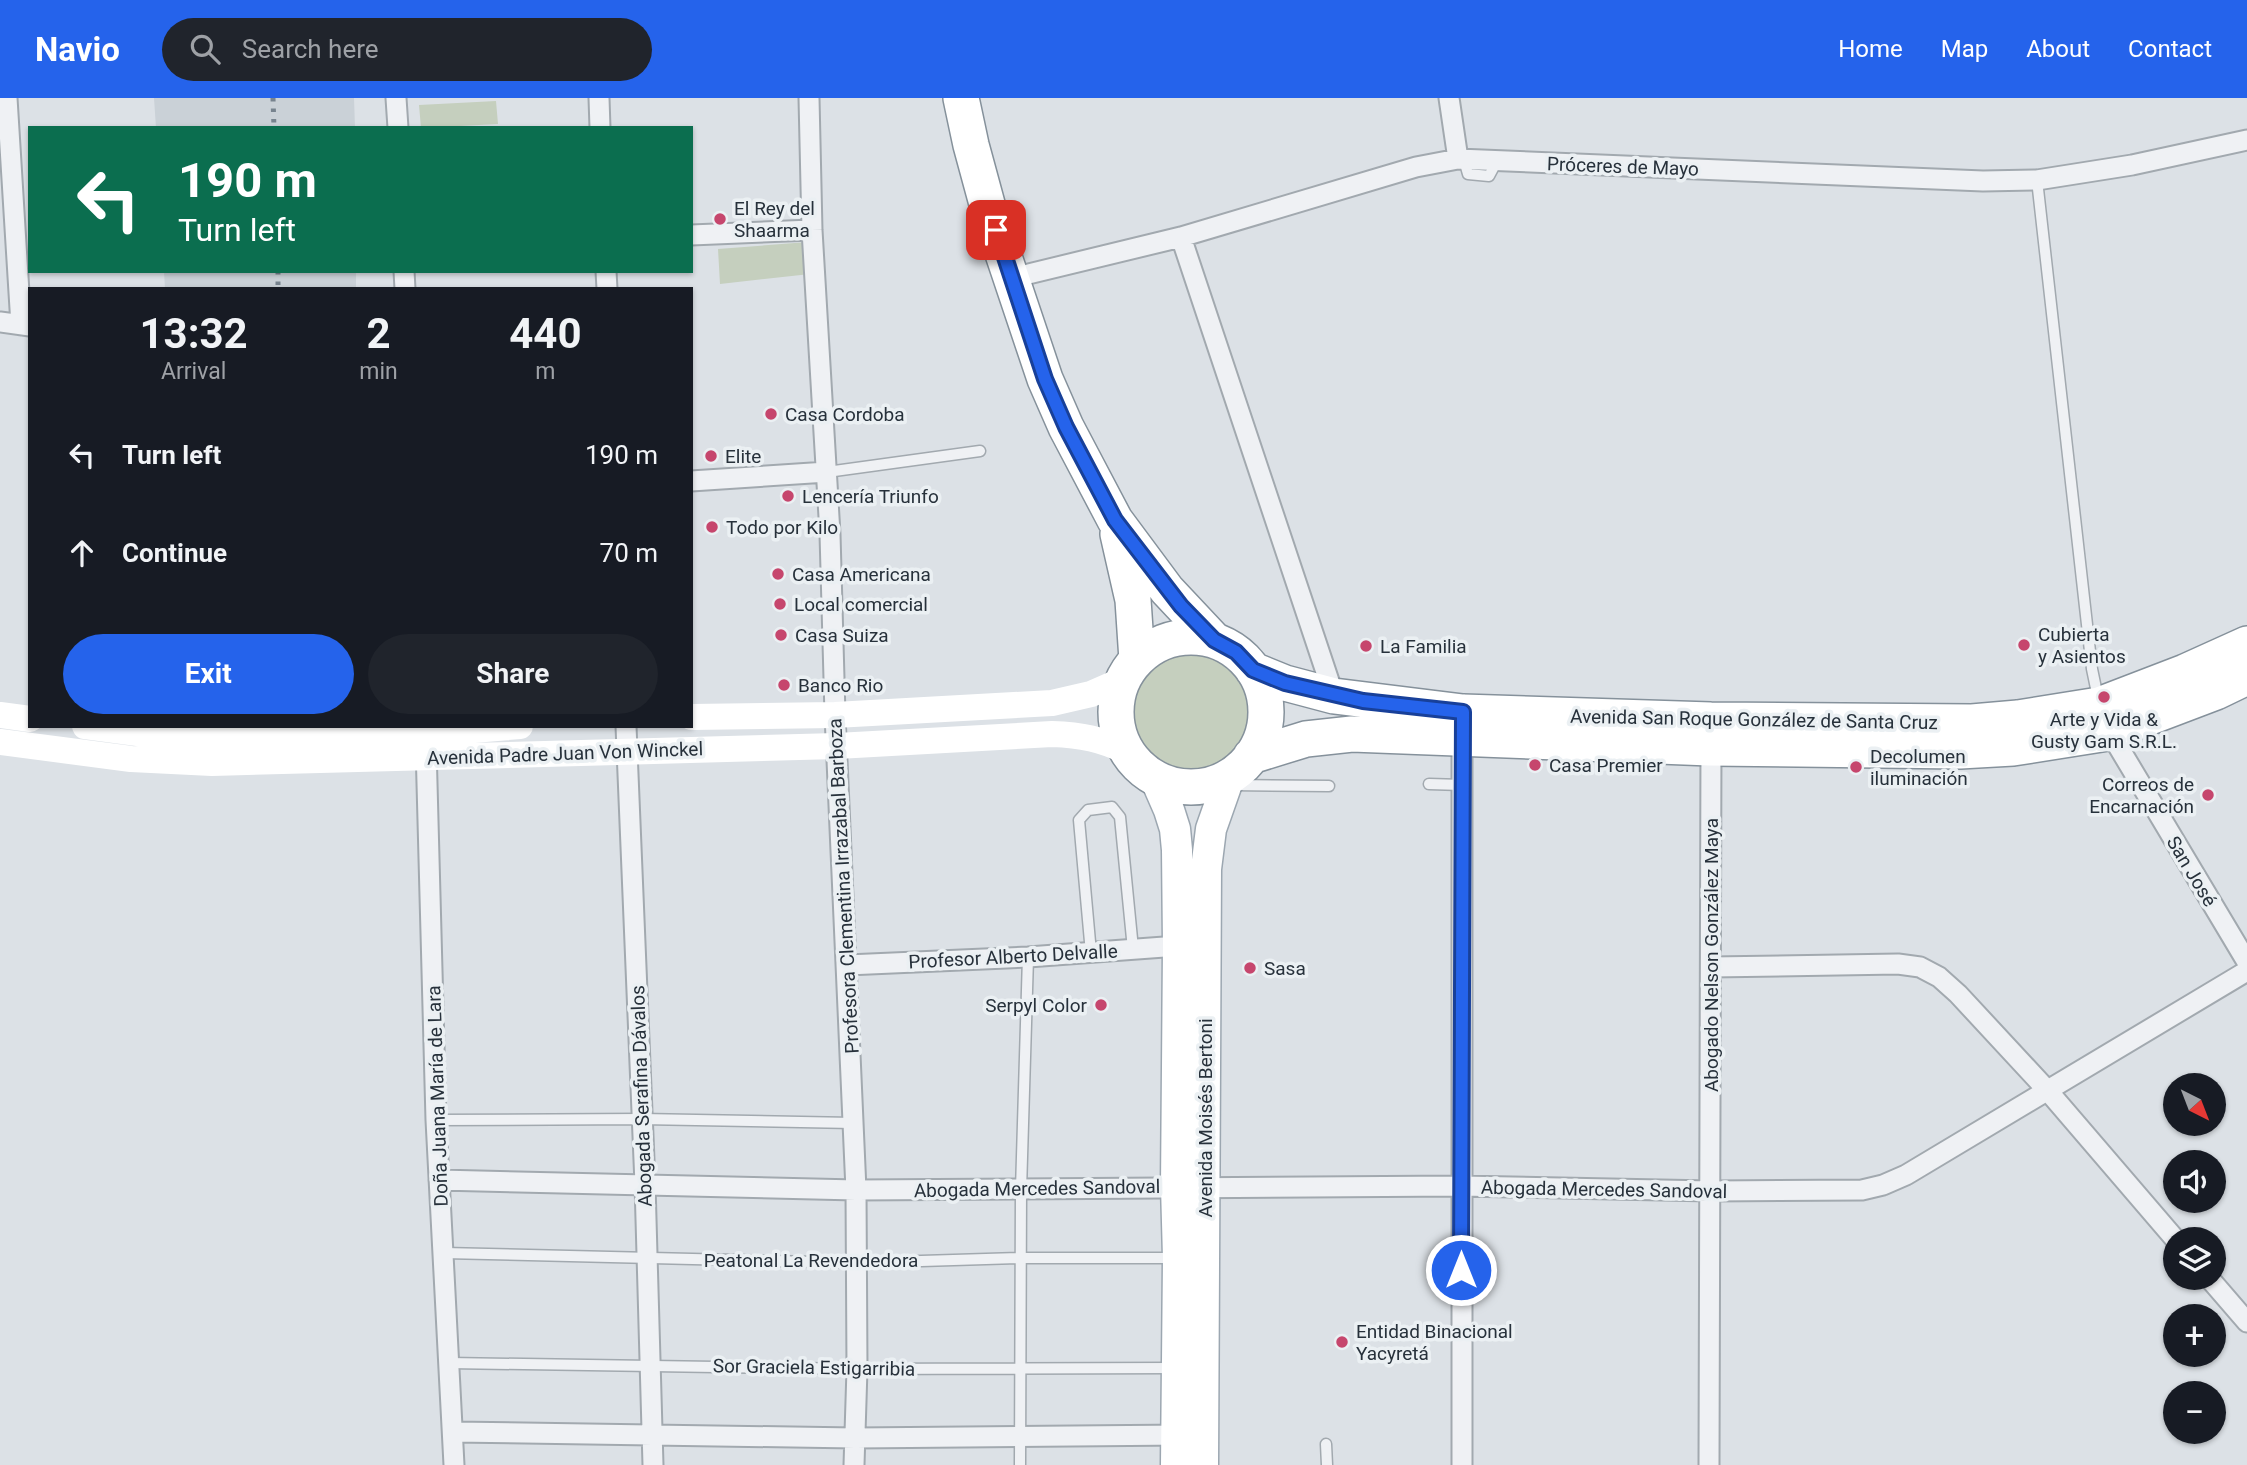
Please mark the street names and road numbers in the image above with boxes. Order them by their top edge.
street label: Próceres de Mayo [1547,152,1699,181]
street label: Avenida San Roque González de Santa Cruz [1570,705,1938,734]
street label: Profesora Clementina Irrazabal Barboza [823,718,864,1054]
street label: Avenida Padre Juan Von Winckel [427,737,703,770]
street label: Abogado Nelson González Maya [1700,818,1723,1092]
street label: San José [2162,832,2222,911]
street label: Profesor Alberto Delvalle [908,940,1118,973]
street label: Doña Juana María de Lara [422,985,453,1207]
street label: Abogada Serafina Dávalos [626,985,657,1207]
street label: Avenida Moisés Bertoni [1194,1018,1217,1218]
street label: Abogada Mercedes Sandoval [914,1175,1160,1202]
street label: Abogada Mercedes Sandoval [1481,1176,1727,1203]
street label: Peatonal La Revendedora [704,1249,918,1272]
street label: Sor Graciela Estigarribia [713,1354,915,1381]

